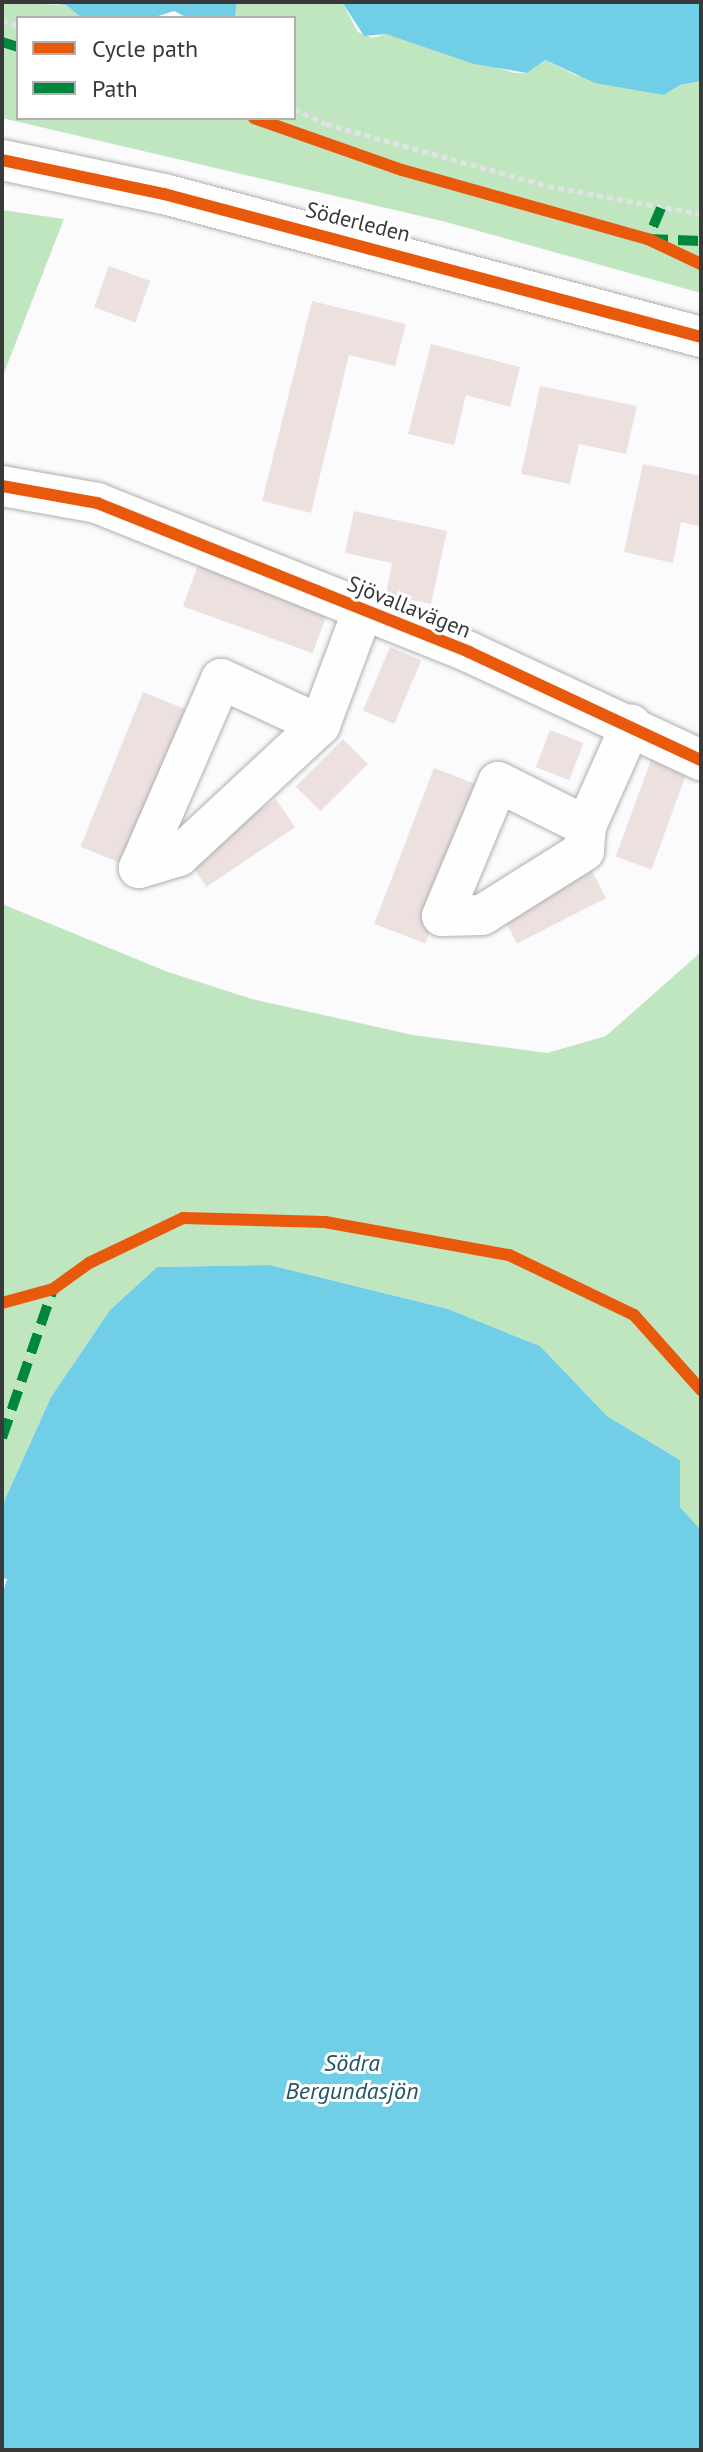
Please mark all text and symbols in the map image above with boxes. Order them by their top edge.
legend [16,16,296,120]
text: Cycle path [92,33,198,64]
text: Path [92,73,138,104]
street label: Söderleden [303,196,413,248]
street label: Sjövallavägen [343,570,475,644]
water label: Södra Bergundasjön [285,2049,419,2105]

